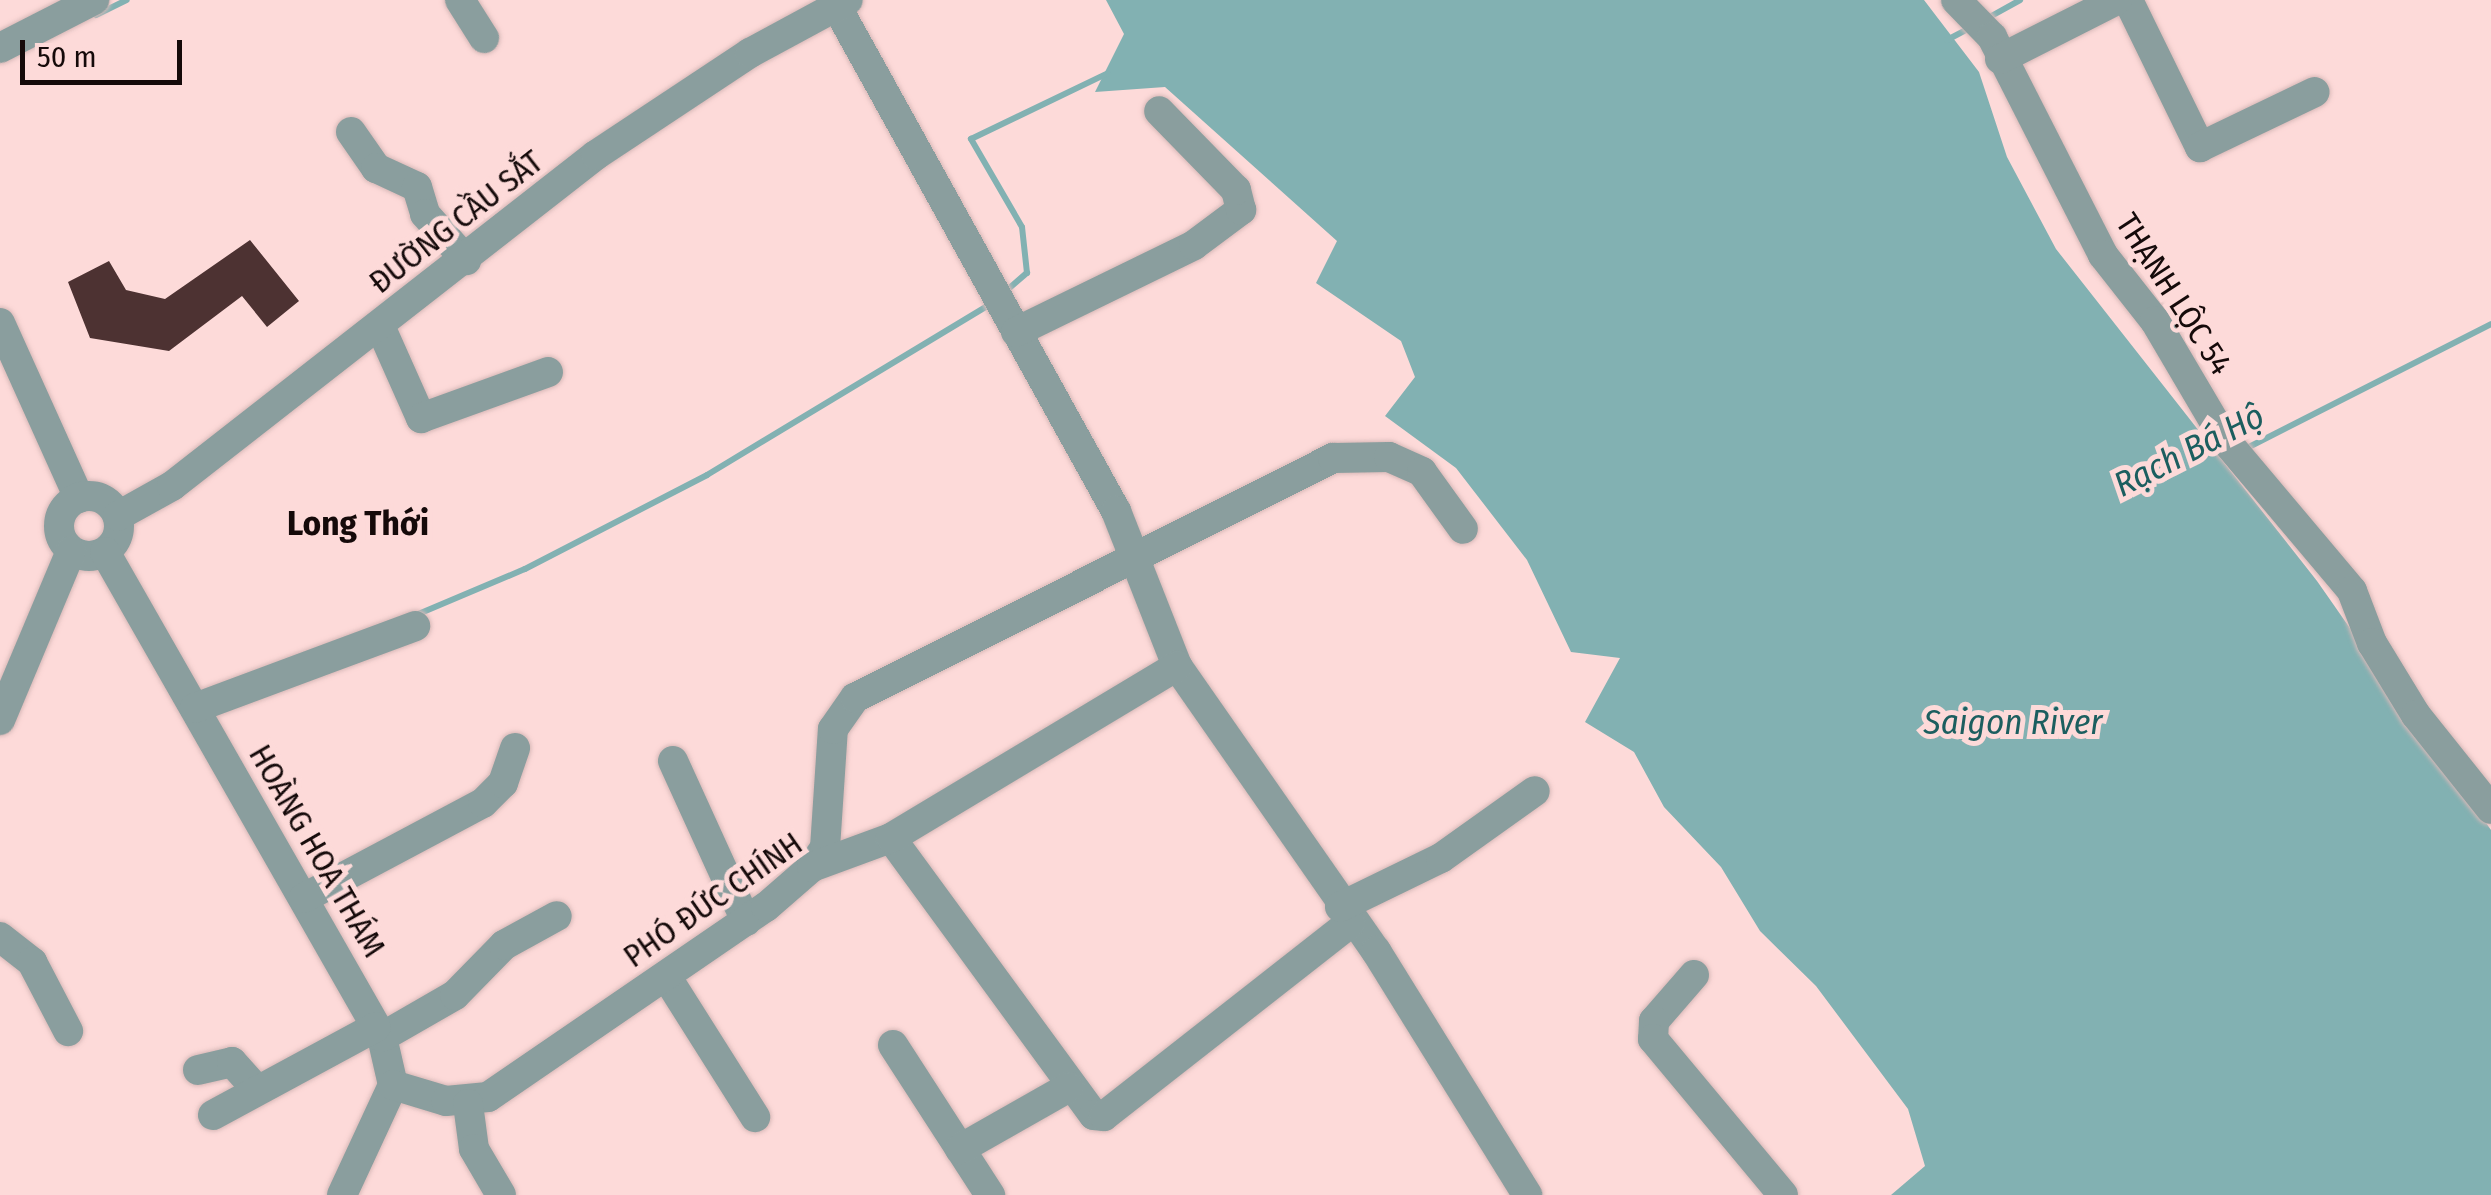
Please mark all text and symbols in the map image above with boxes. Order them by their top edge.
scale bar [25,20,188,82]
text: 50 m [37,39,97,75]
street label: ĐƯỜNG CẦU SẮT [362,142,550,302]
street label: THẠNH LỘC 54 [2108,206,2240,382]
water label: Rạch Bá Hộ [2107,394,2271,506]
district label: Long Thới [287,502,429,544]
water label: Saigon River [1924,701,2102,743]
street label: HOÀNG HOA THÁM [241,738,393,964]
street label: PHÓ ĐỨC CHÍNH [616,824,810,976]

